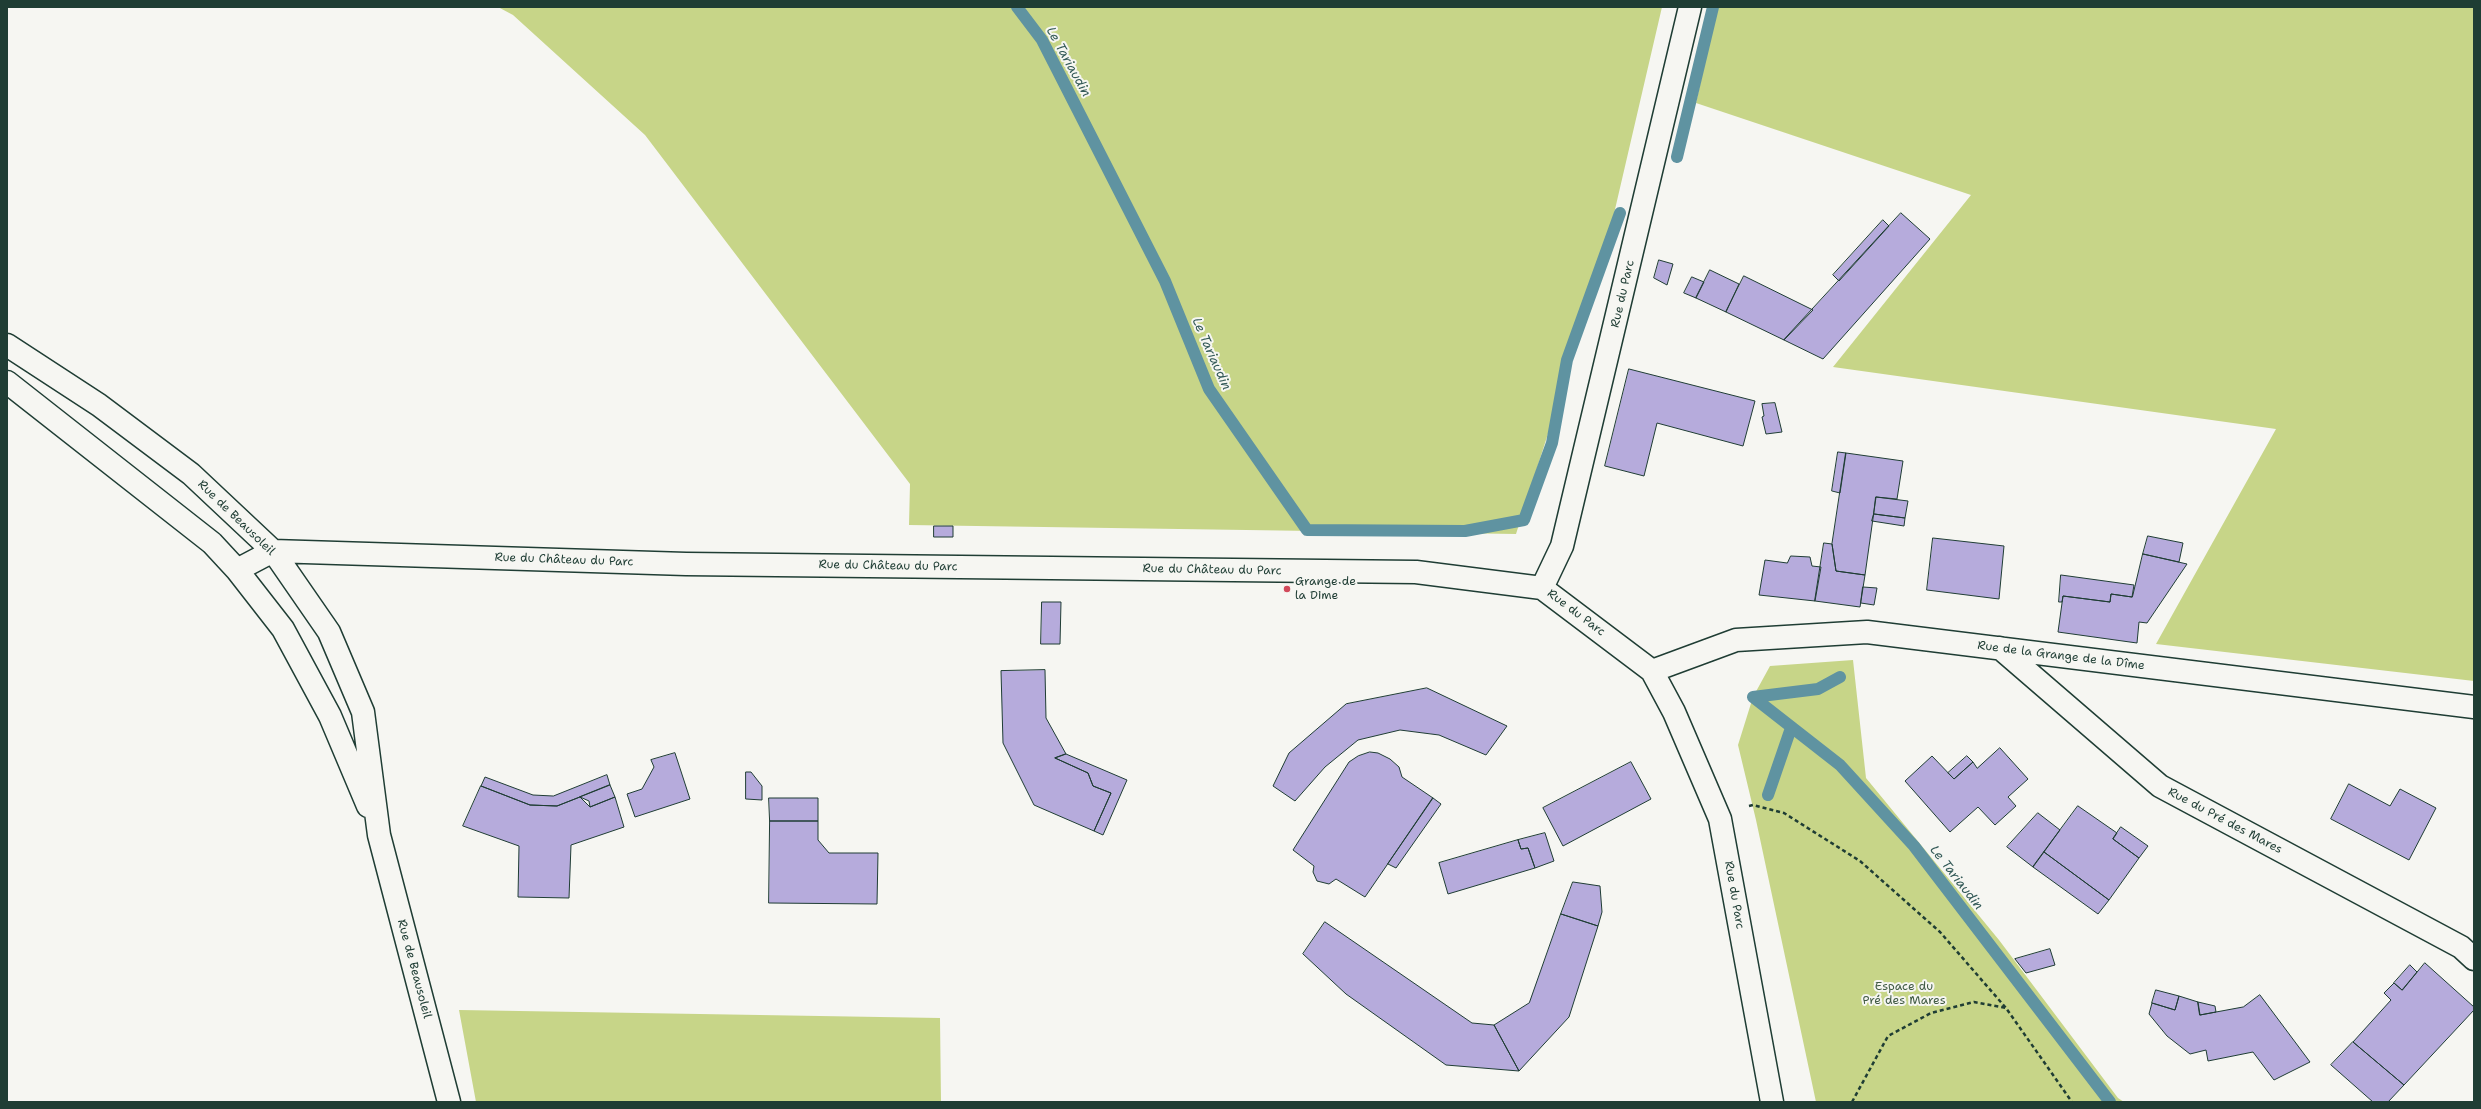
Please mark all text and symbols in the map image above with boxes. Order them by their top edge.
water label: Le Tariaudin [1042,24,1094,100]
street label: Rue du Parc [1608,259,1638,329]
water label: Le Tariaudin [1188,315,1234,393]
street label: Rue de Beausoleil [194,477,278,559]
street label: Rue du Château du Parc [494,550,634,570]
street label: Rue du Château du Parc [818,558,958,574]
street label: Rue du Château du Parc [1142,562,1282,578]
place label: Grange de la Dime [1295,575,1356,603]
marker: Grange de la Dime [1282,584,1292,594]
street label: Rue du Parc [1544,587,1608,639]
street label: Rue de la Grange de la Dîme [1977,639,2145,673]
street label: Rue du Pré des Mares [2165,785,2285,857]
water label: Le Tariaudin [1926,843,1986,913]
street label: Rue du Parc [1721,860,1747,930]
street label: Rue de Beausoleil [394,918,434,1020]
park label: Espace du Pré des Mares [1862,980,1946,1008]

